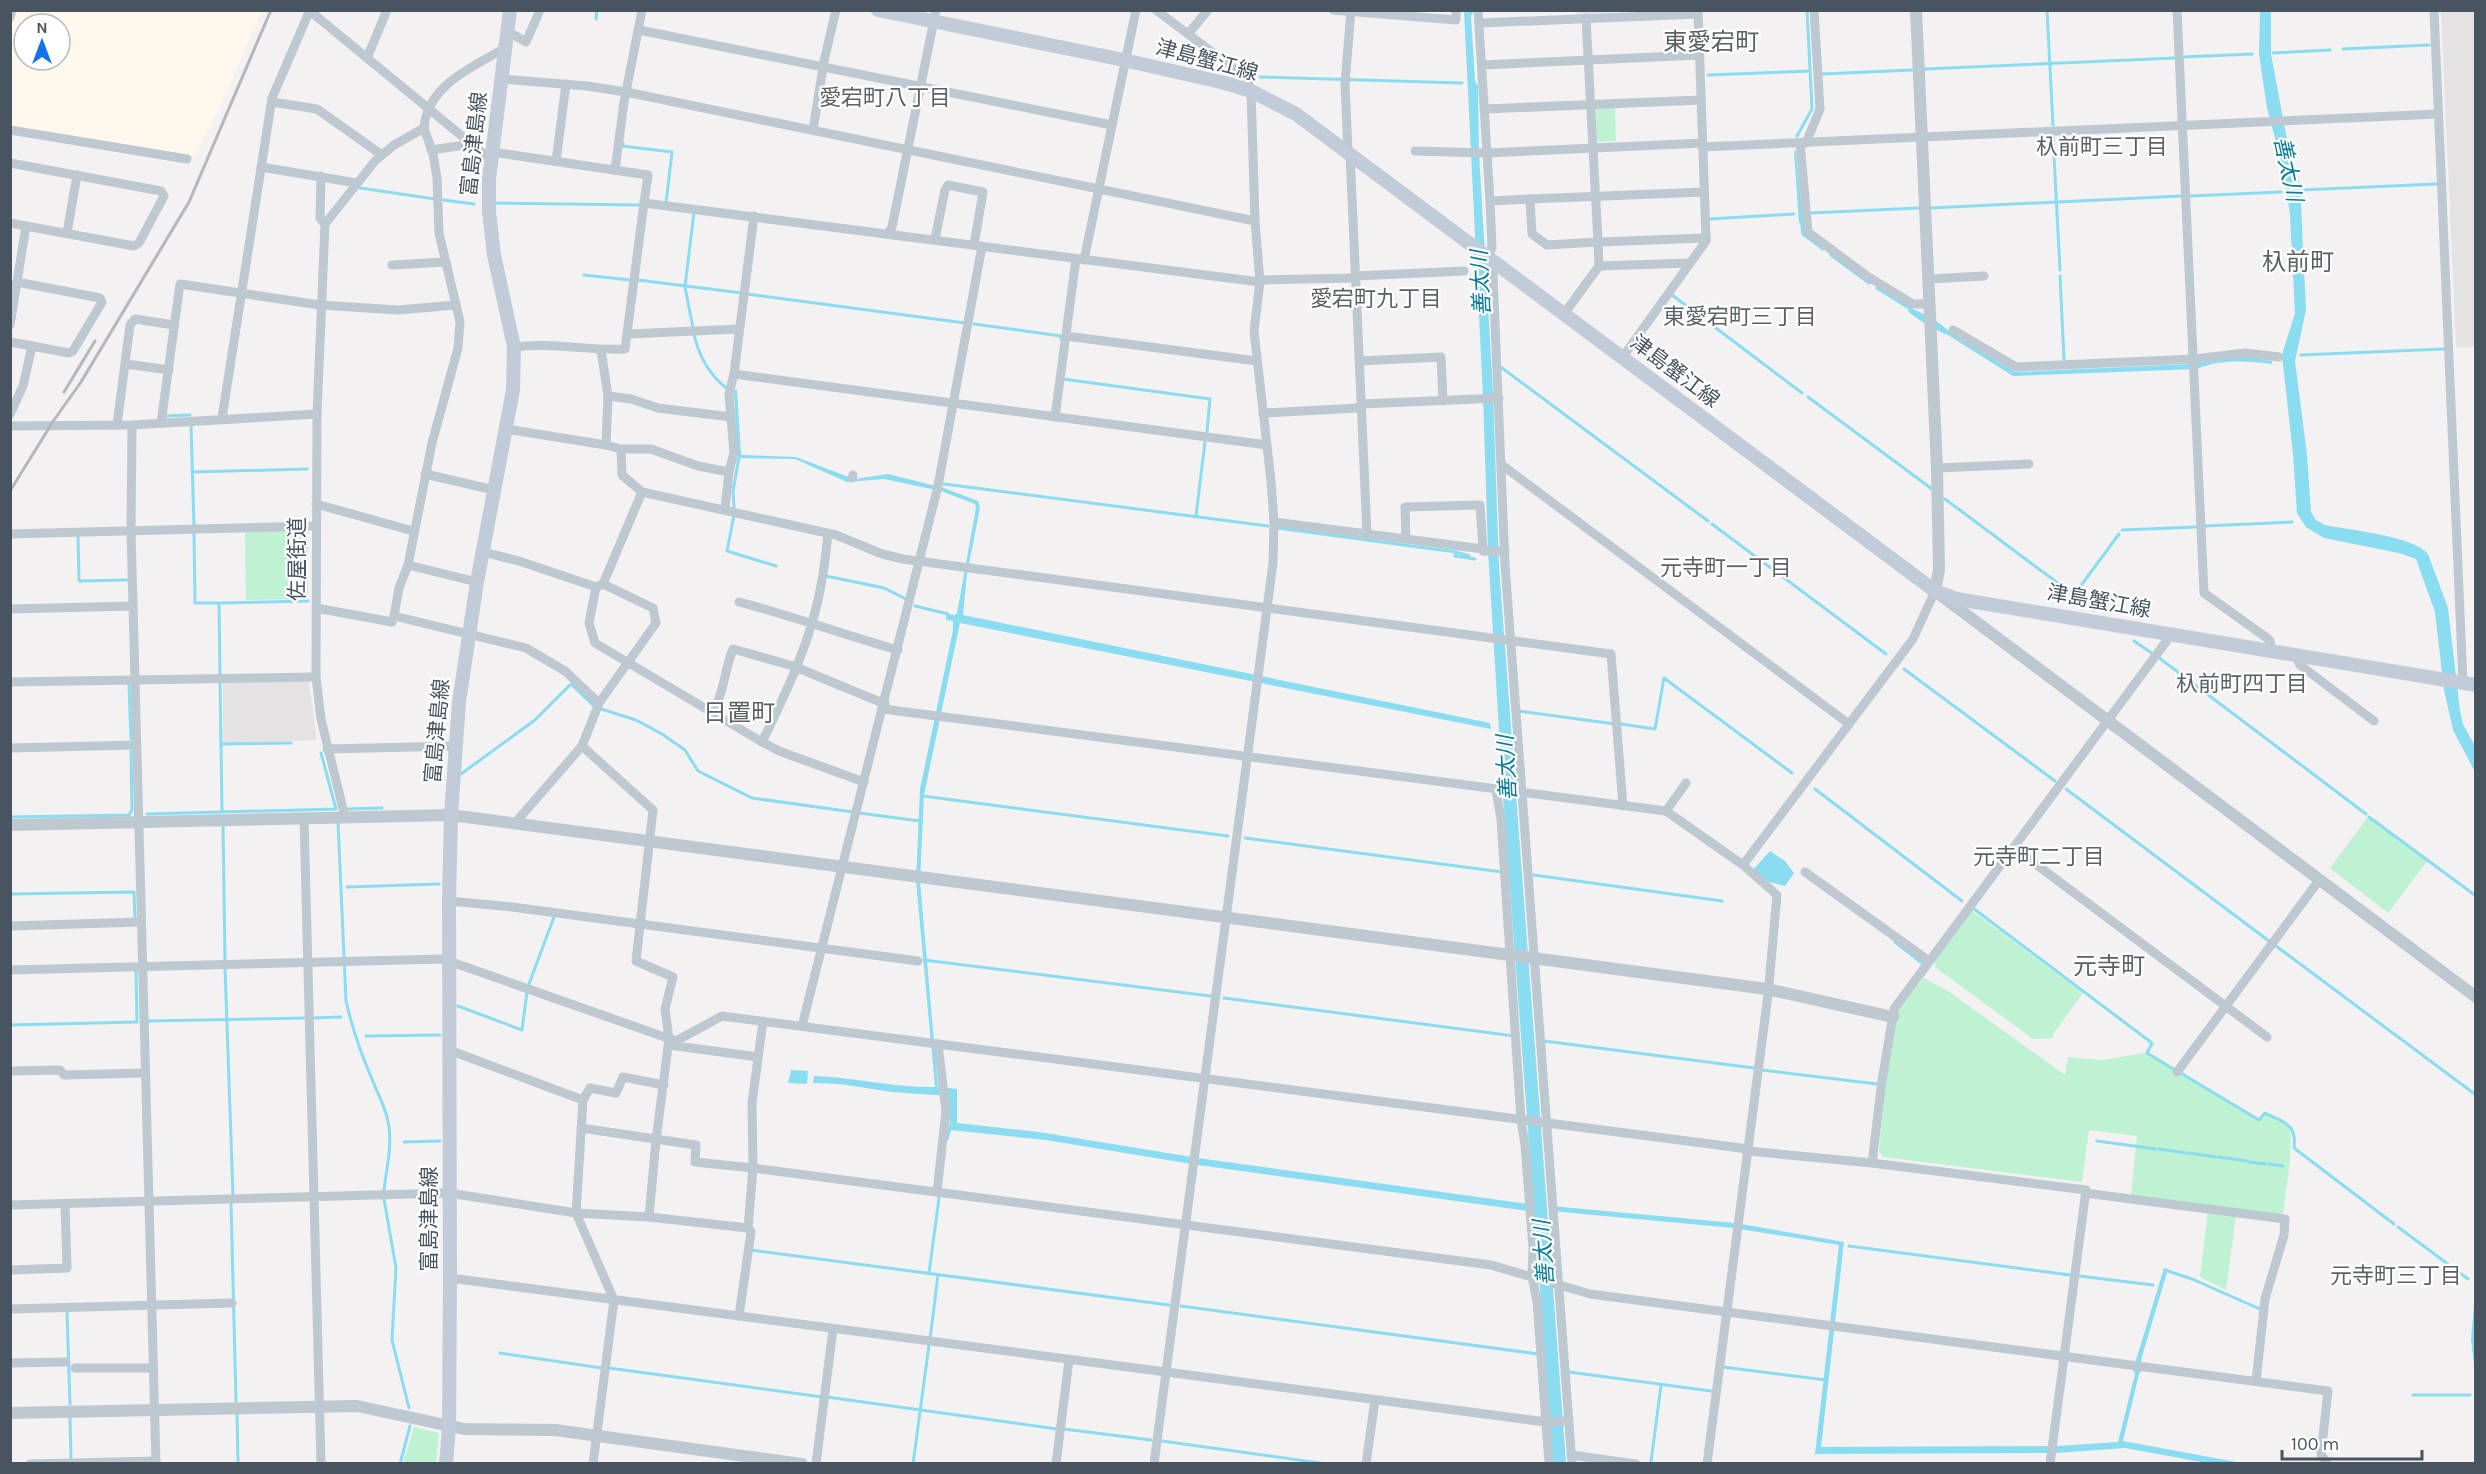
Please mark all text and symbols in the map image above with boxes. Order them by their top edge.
north arrow [12,12,72,72]
text: N [36,18,48,37]
district label: 東愛宕町 [1663,28,1759,56]
street label: 津島蟹江線 [1153,35,1261,85]
district label: 愛宕町八丁目 [819,85,951,111]
street label: 富島津島線 [457,91,491,197]
district label: 杁前町三丁目 [2036,134,2168,160]
water label: 善太川 [2268,134,2308,206]
water label: 善太川 [1466,247,1496,317]
district label: 杁前町 [2262,248,2334,276]
district label: 愛宕町九丁目 [1310,286,1442,312]
district label: 東愛宕町三丁目 [1663,304,1817,330]
street label: 津島蟹江線 [1626,330,1724,412]
street label: 佐屋街道 [285,517,309,601]
district label: 元寺町一丁目 [1660,555,1792,581]
street label: 津島蟹江線 [2045,580,2153,622]
district label: 杁前町四丁目 [2176,671,2308,697]
street label: 富島津島線 [420,678,454,784]
district label: 日置町 [703,699,775,727]
water label: 善太川 [1492,732,1522,802]
district label: 元寺町二丁目 [1973,844,2105,870]
district label: 元寺町 [2073,952,2145,980]
street label: 富島津島線 [417,1167,441,1272]
water label: 善太川 [1529,1217,1559,1287]
district label: 元寺町三丁目 [2330,1263,2462,1289]
scale bar [2282,1423,2422,1461]
text: 100 m [2291,1433,2339,1455]

